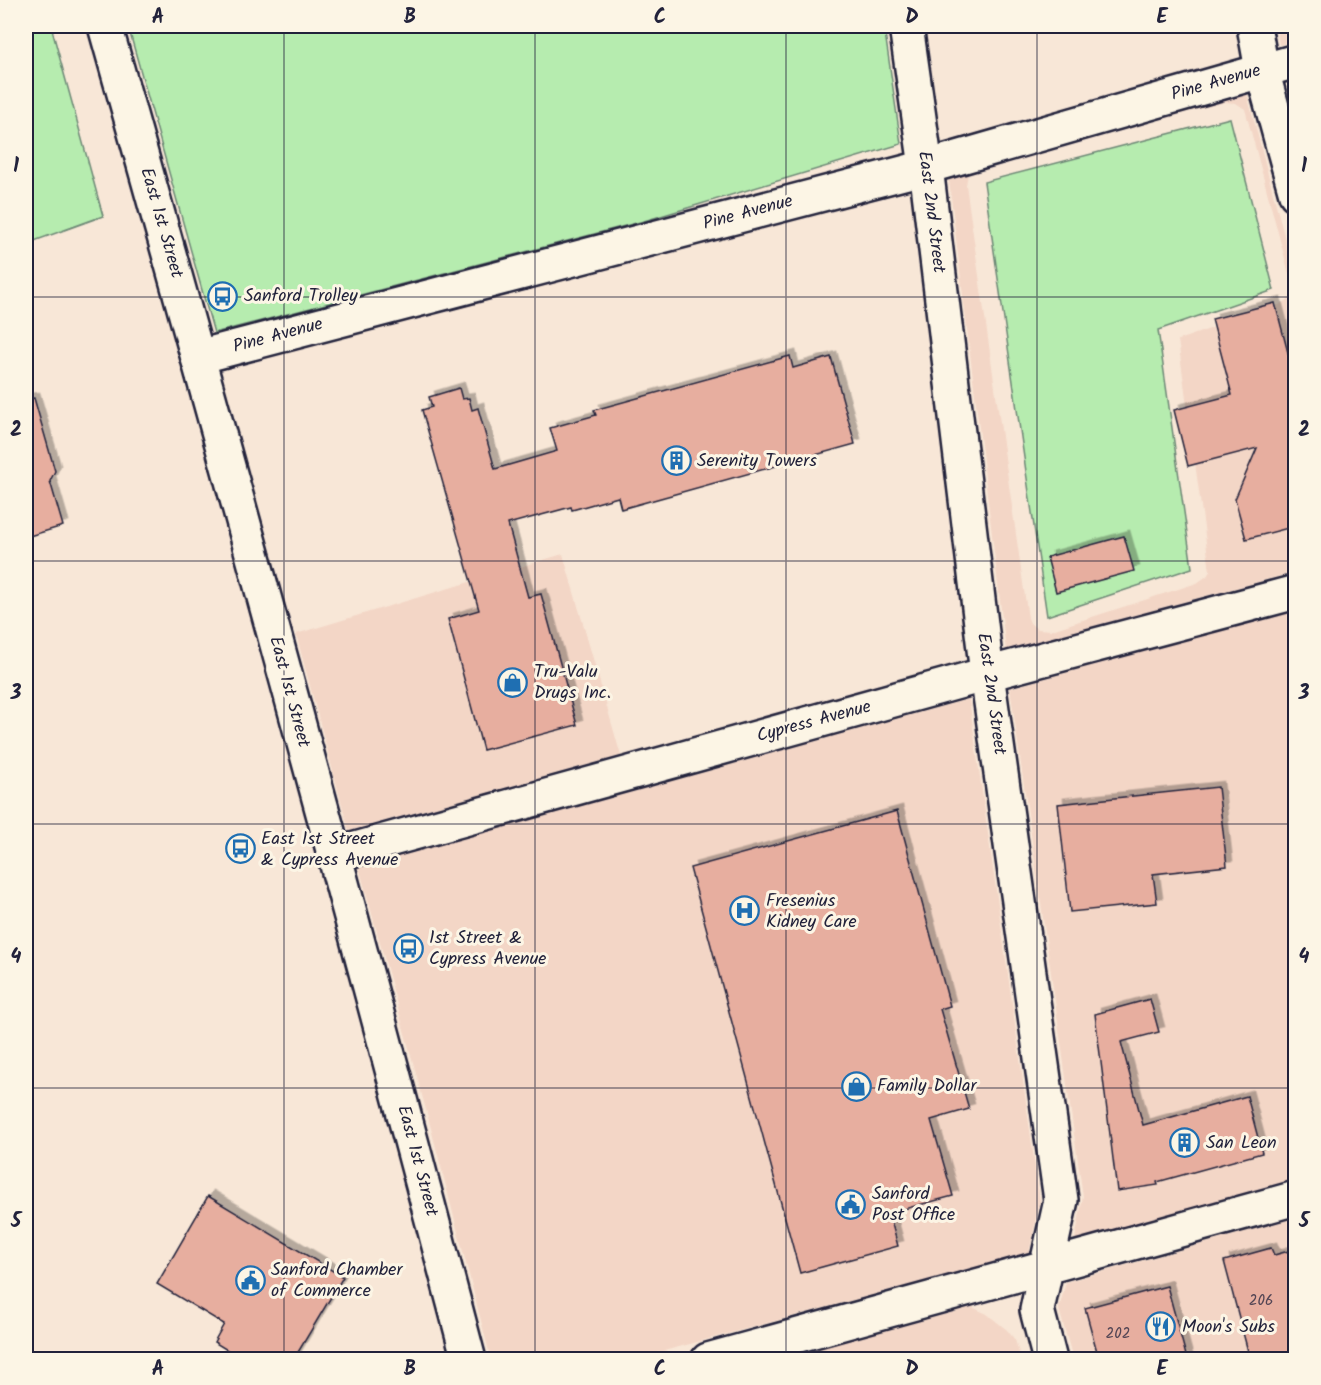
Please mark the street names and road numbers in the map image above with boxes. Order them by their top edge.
street label: Pine Avenue [1168,56,1264,110]
street label: East 2nd Street [909,149,953,276]
street label: East 1st Street [131,164,191,283]
street label: Pine Avenue [700,187,796,239]
street label: Pine Avenue [230,310,326,362]
street label: East 2nd Street [968,631,1014,758]
street label: East 1st Street [260,633,318,752]
street label: Cypress Avenue [754,693,874,751]
street label: East 1st Street [388,1102,446,1221]

